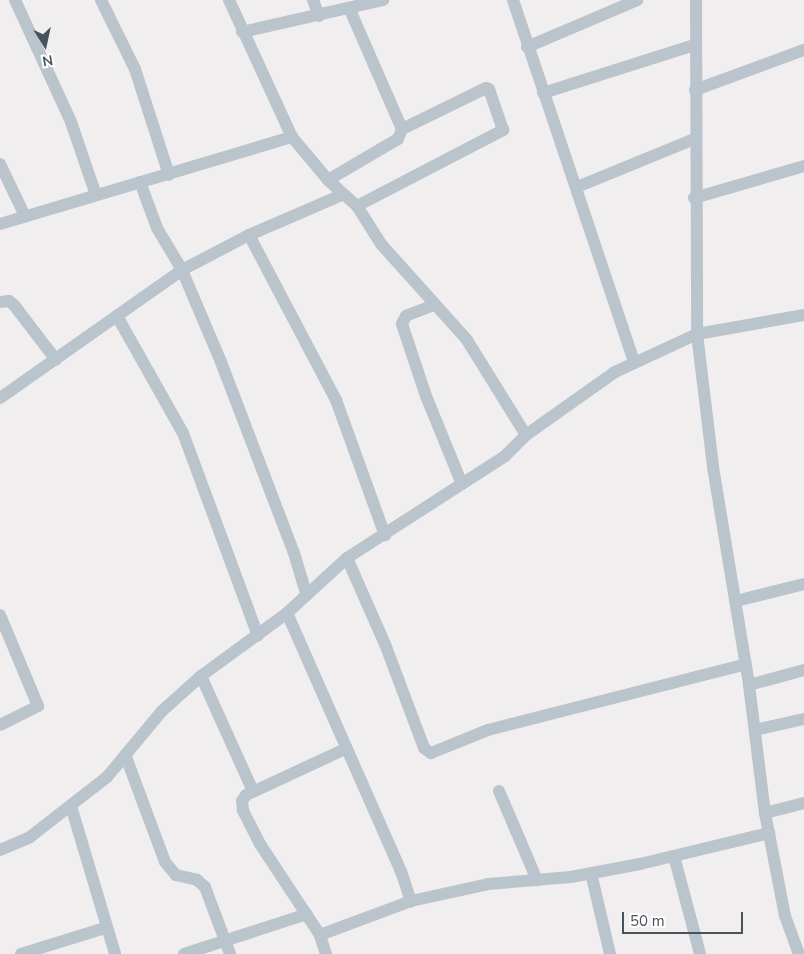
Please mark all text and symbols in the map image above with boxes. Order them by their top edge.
north arrow [20,20,70,70]
text: N [41,50,55,71]
scale bar [624,902,745,934]
text: 50 m [630,911,665,931]

